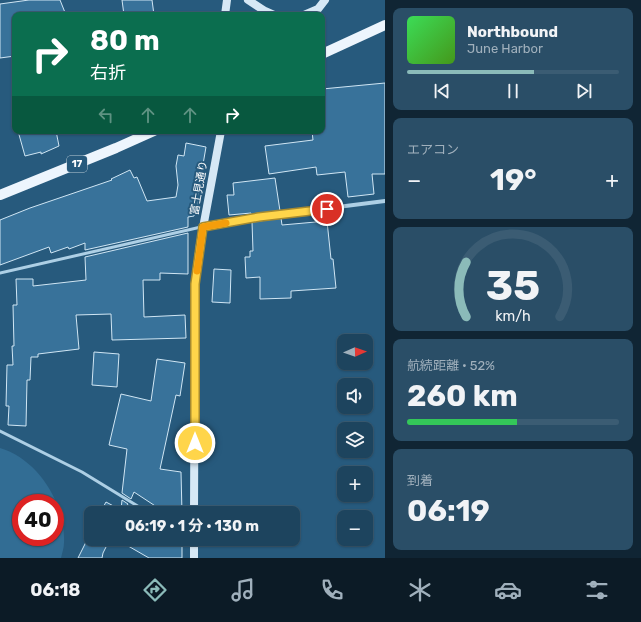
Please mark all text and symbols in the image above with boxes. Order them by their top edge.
text: Northbound [467,23,558,41]
text: 80 m [90,24,160,57]
icon: right [24,28,76,80]
text: June Harbor [467,41,543,56]
text: 右折 [90,62,126,84]
icon: previous [431,80,453,102]
icon: pause [502,80,524,102]
icon: next [573,80,595,102]
icon: left [95,104,117,126]
icon: ahead [137,104,159,126]
icon: ahead [179,104,201,126]
icon: right [221,104,243,126]
text: エアコン [407,142,459,157]
road number: 17 [67,156,87,172]
street label: 富士見通り [188,160,210,216]
text: 19° [490,162,537,198]
text: − [407,167,421,194]
text: + [605,167,619,194]
pin [310,192,344,226]
icon: arrive [316,198,338,220]
text: 35 [486,261,540,310]
text: km/h [495,308,531,325]
north arrow [337,334,373,370]
map controls [337,334,373,546]
text: 航続距離 · 52% [407,358,495,373]
button: sound [337,378,373,414]
text: 260 km [407,378,518,414]
position arrow [174,422,216,464]
button: layers [337,422,373,458]
button: + [337,466,373,502]
text: 到着 [407,473,433,488]
text: 06:19 [407,493,490,529]
speed limit sign: 40 [12,494,64,546]
button: − [337,510,373,546]
text: 06:19 · 1 分 · 130 m [125,517,259,535]
icon: directions [141,576,169,604]
icon: music [229,576,257,604]
icon: phone [318,576,346,604]
icon: climate [406,576,434,604]
icon: car [494,576,522,604]
icon: filters [583,576,611,604]
text: 06:18 [30,579,81,601]

